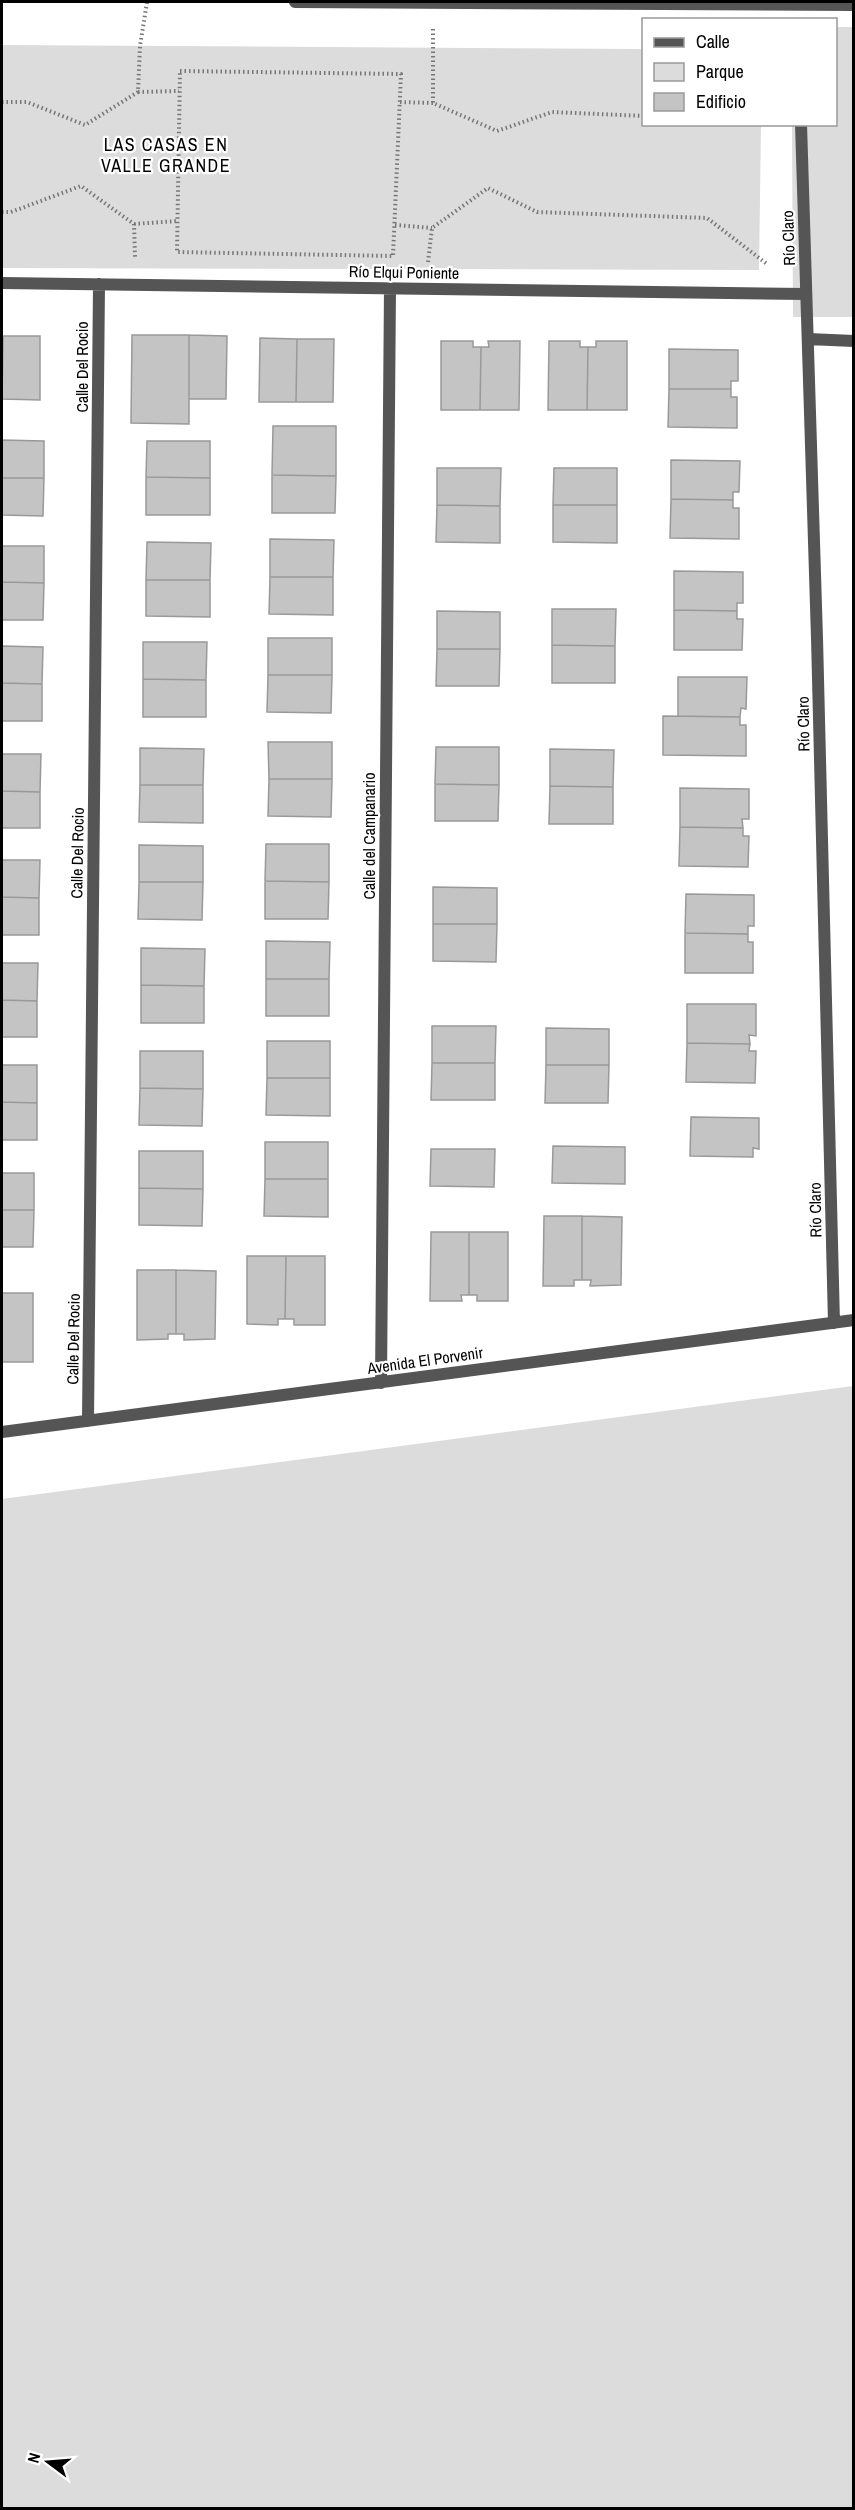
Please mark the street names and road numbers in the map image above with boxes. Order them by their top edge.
street label: Río Claro [776,210,800,266]
street label: Río Elqui Poniente [349,260,459,284]
street label: Calle Del Rocio [71,321,93,413]
street label: Río Claro [792,696,814,752]
street label: Calle del Campanario [358,773,380,899]
street label: Calle Del Rocio [65,807,89,899]
street label: Río Claro [804,1182,826,1238]
street label: Calle Del Rocio [61,1293,85,1385]
street label: Avenida El Porvenir [365,1341,485,1379]

